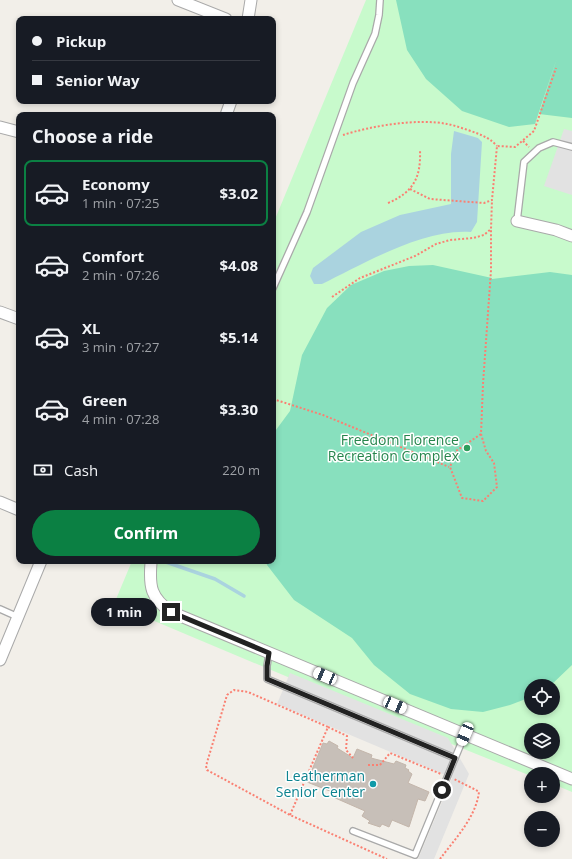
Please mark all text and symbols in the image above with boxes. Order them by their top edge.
text: Pickup [56,31,106,51]
text: Senior Way [56,70,140,90]
text: Choose a ride [32,124,153,148]
text: Economy [82,174,150,194]
icon: car [34,175,70,211]
text: $3.02 [219,183,258,203]
text: 1 min · 07:25 [82,194,159,212]
text: Comfort [82,246,144,266]
icon: car [34,247,70,283]
text: $4.08 [219,255,258,275]
text: 2 min · 07:26 [82,266,159,284]
text: XL [82,318,100,338]
icon: car [34,319,70,355]
text: $5.14 [219,327,258,347]
text: 3 min · 07:27 [82,338,159,356]
text: Green [82,390,127,410]
icon: car [34,391,70,427]
text: $3.30 [219,399,258,419]
text: 4 min · 07:28 [82,410,159,428]
place label: Freedom Florence Recreation Complex [328,430,460,465]
marker: Freedom Florence Recreation Complex [462,443,472,453]
icon: cash [32,459,54,481]
text: Cash [64,460,98,480]
text: 220 m [222,461,260,479]
button: Confirm [32,510,260,556]
callout: 1 min [91,598,157,626]
text: 1 min [106,603,142,621]
route end [162,603,180,621]
car [312,666,338,686]
map controls [524,679,560,847]
button: locate [524,679,560,715]
car [382,695,408,715]
car [455,721,475,747]
button: layers [524,723,560,759]
place label: Leatherman Senior Center [276,766,365,801]
button: + [524,767,560,803]
marker: Leatherman Senior Center [368,779,378,789]
route start [433,781,451,799]
button: − [524,811,560,847]

